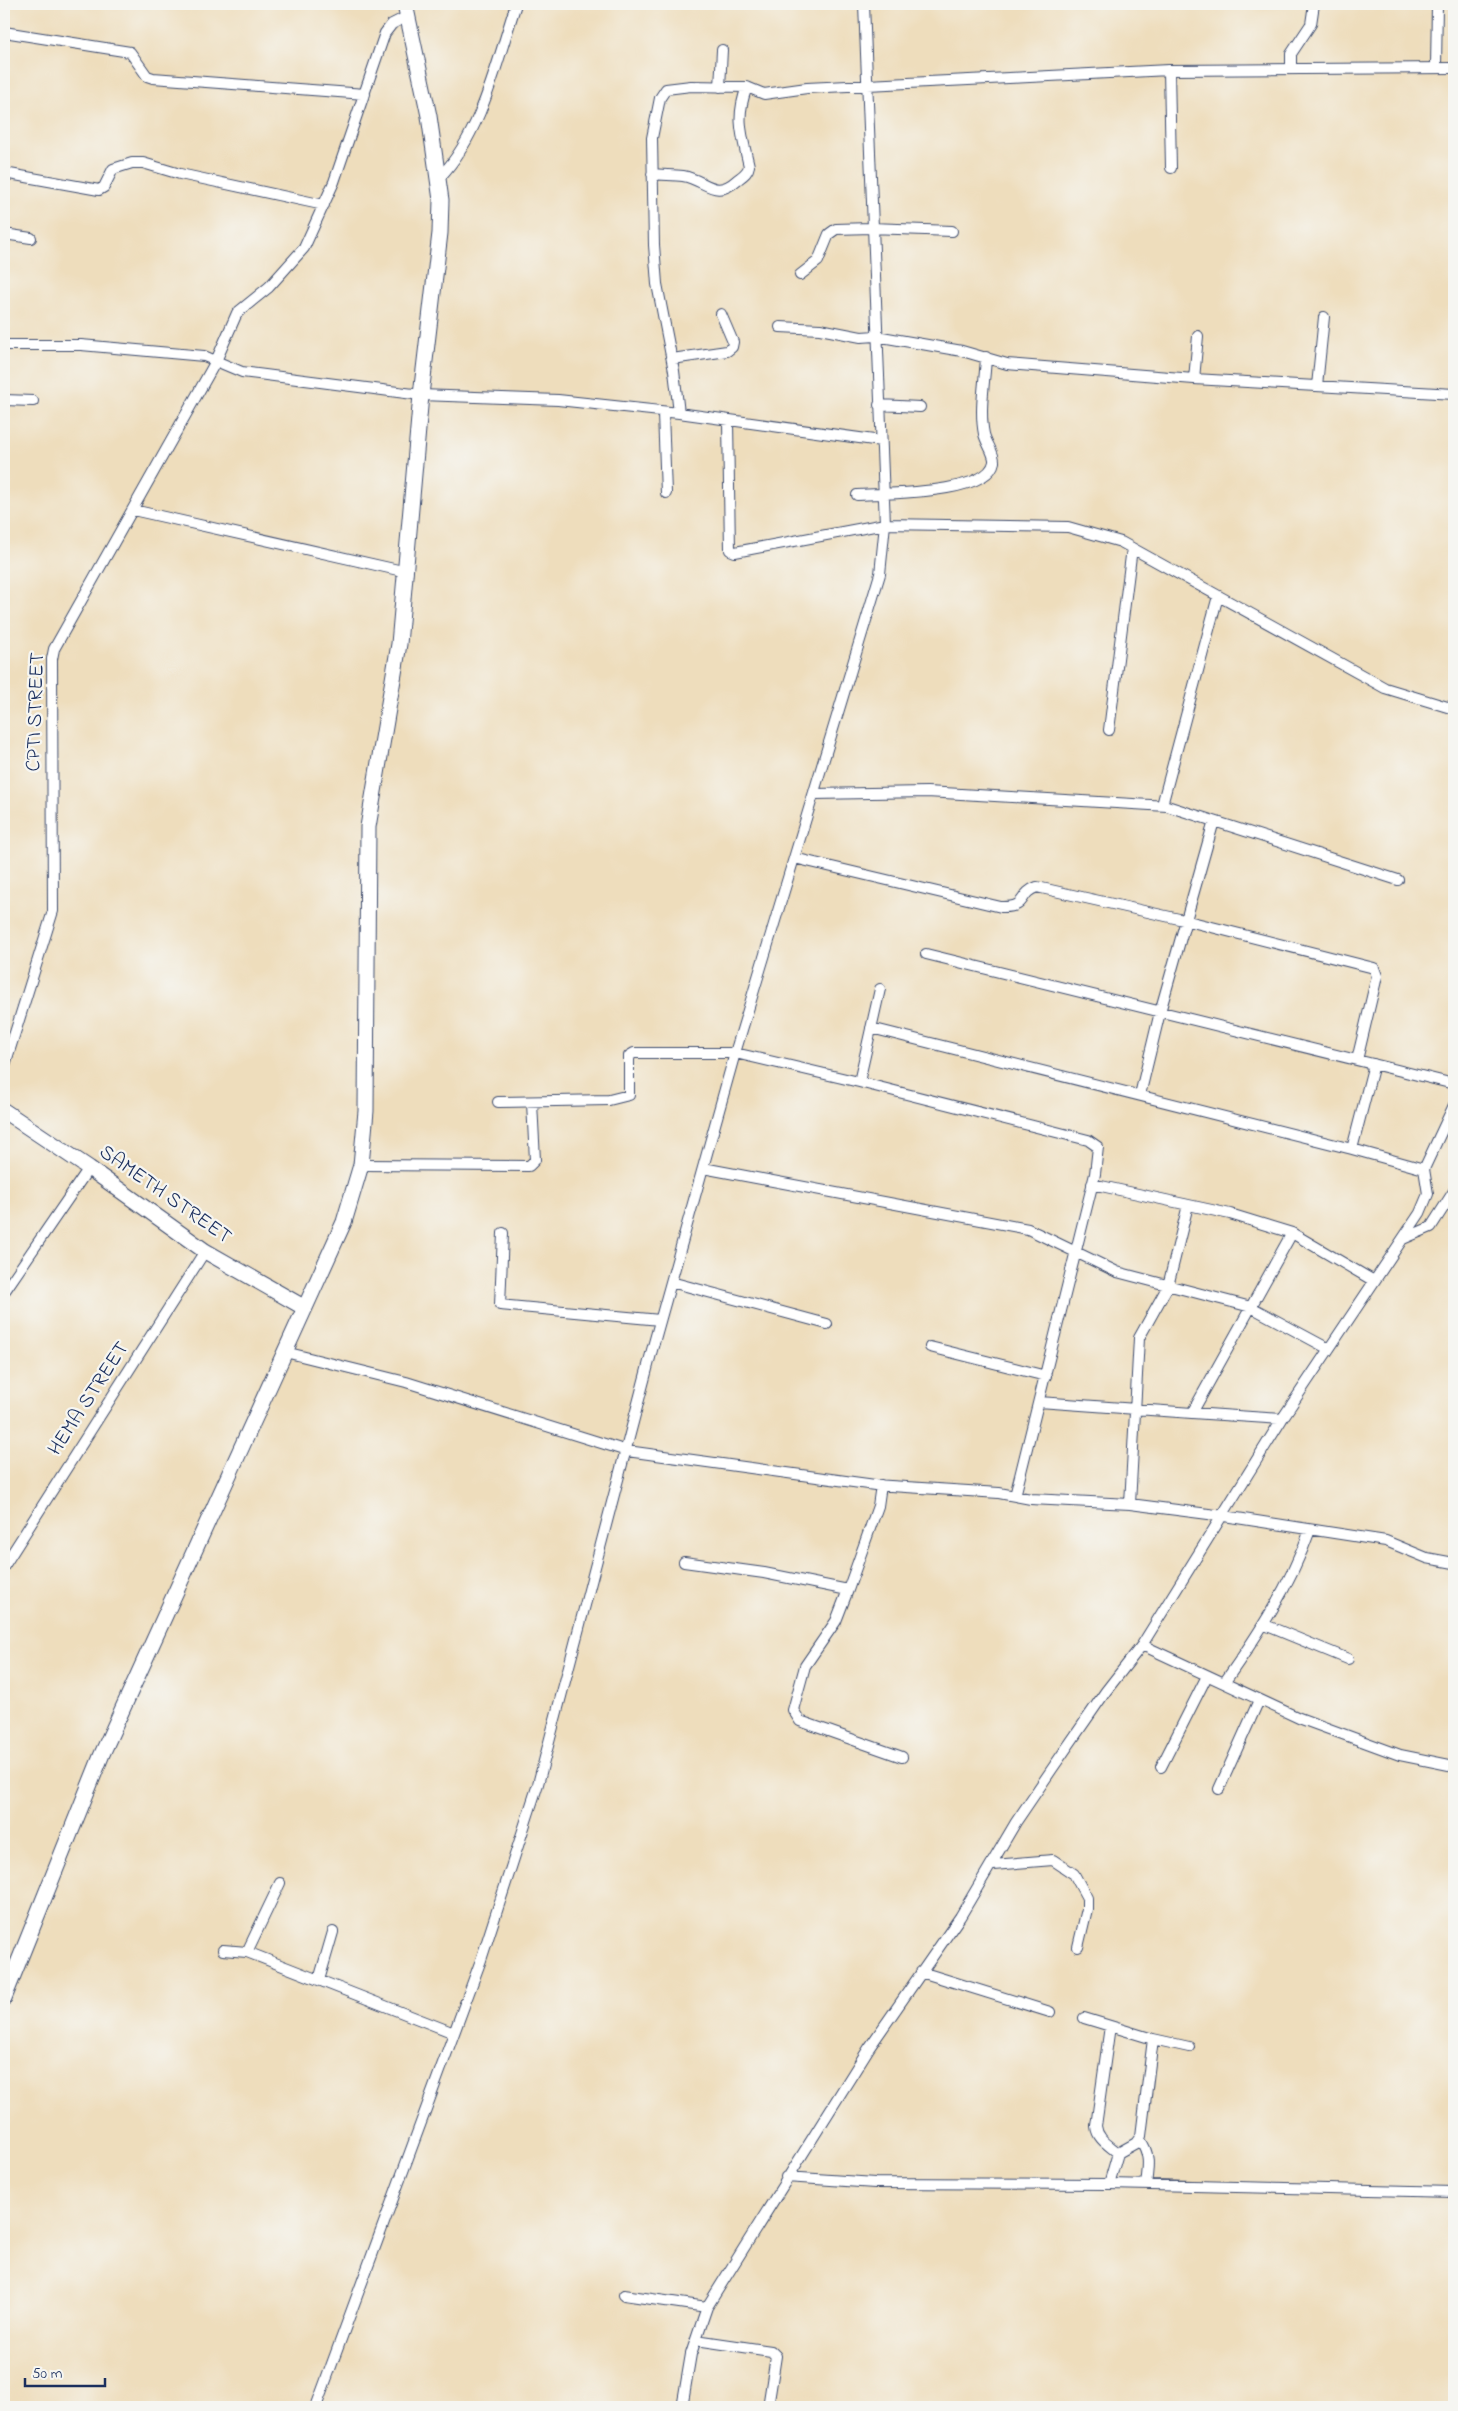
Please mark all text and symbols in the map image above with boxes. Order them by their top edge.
street label: CPTI STREET [19,652,53,772]
street label: SAMETH STREET [93,1138,237,1252]
street label: HEMA STREET [41,1336,137,1462]
scale bar [25,2356,105,2388]
text: 50 m [32,2363,63,2385]

